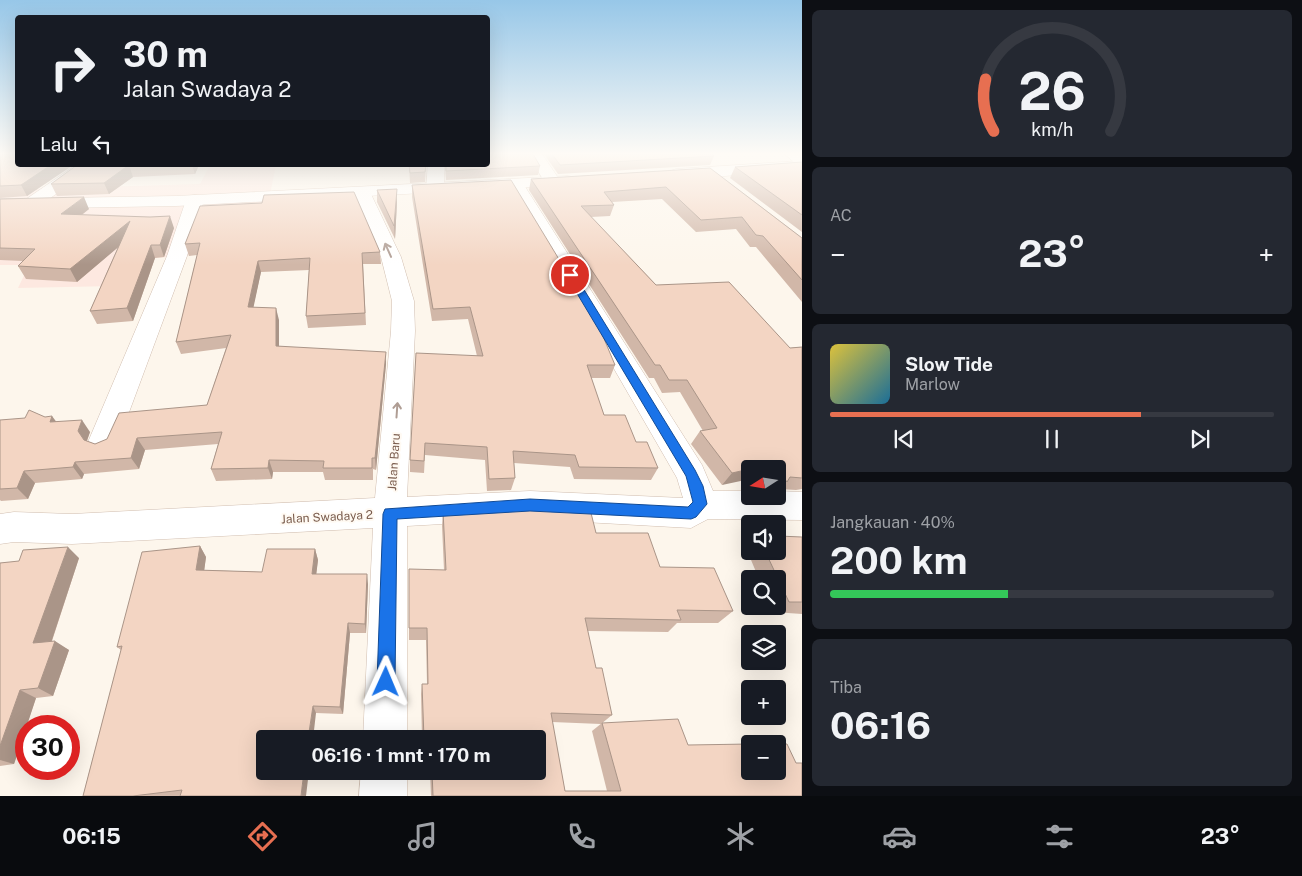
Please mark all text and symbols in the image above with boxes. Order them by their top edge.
text: 30 m [123,34,208,75]
icon: right [40,35,105,100]
text: 26 [1018,61,1086,122]
text: Jalan Swadaya 2 [123,76,291,102]
text: km/h [1031,119,1073,140]
icon: left [88,130,116,158]
text: Lalu [40,133,78,155]
text: AC [830,206,852,225]
text: 23° [1018,231,1086,276]
text: − [830,238,846,271]
text: + [1258,238,1274,271]
one-way arrow [383,243,393,258]
pin [549,254,591,296]
icon: arrive [556,261,584,289]
text: Slow Tide [905,353,993,375]
text: Marlow [905,375,960,394]
one-way arrow [393,403,402,419]
icon: previous [890,425,918,453]
icon: pause [1038,425,1066,453]
icon: next [1186,425,1214,453]
street label: Jalan Baru [385,433,403,491]
north arrow [741,460,786,505]
map controls [741,460,786,780]
street label: Jalan Swadaya 2 [281,508,373,526]
text: Jangkauan · 40% [830,513,955,532]
button: sound [741,515,786,560]
text: 200 km [830,538,968,583]
button: search [741,570,786,615]
button: layers [741,625,786,670]
position arrow [359,655,411,707]
text: Tiba [830,678,862,697]
button: + [741,680,786,725]
text: 06:16 [830,703,931,748]
speed limit sign: 30 [15,715,80,780]
button: − [741,735,786,780]
text: 06:16 · 1 mnt · 170 m [311,744,491,766]
icon: directions [245,819,280,854]
icon: music [405,819,440,854]
icon: phone [564,819,599,854]
icon: climate [723,819,758,854]
icon: car [882,819,917,854]
icon: filters [1042,819,1077,854]
text: 06:15 [62,823,121,849]
text: 23° [1201,823,1240,849]

